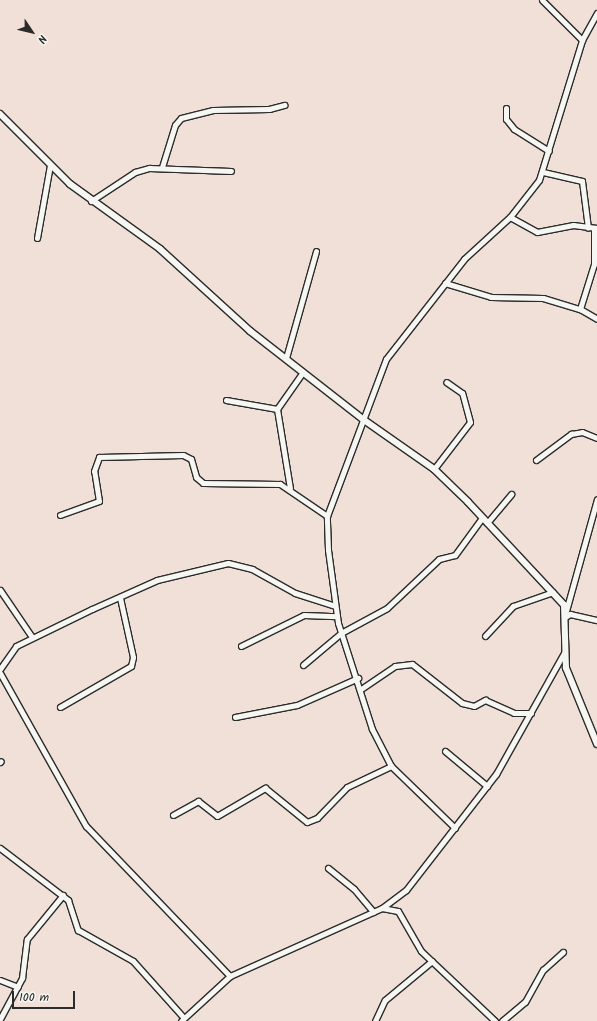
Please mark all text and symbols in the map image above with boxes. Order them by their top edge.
north arrow [12,12,52,52]
text: N [32,31,51,47]
scale bar [14,983,77,1009]
text: 100 m [19,988,49,1007]

